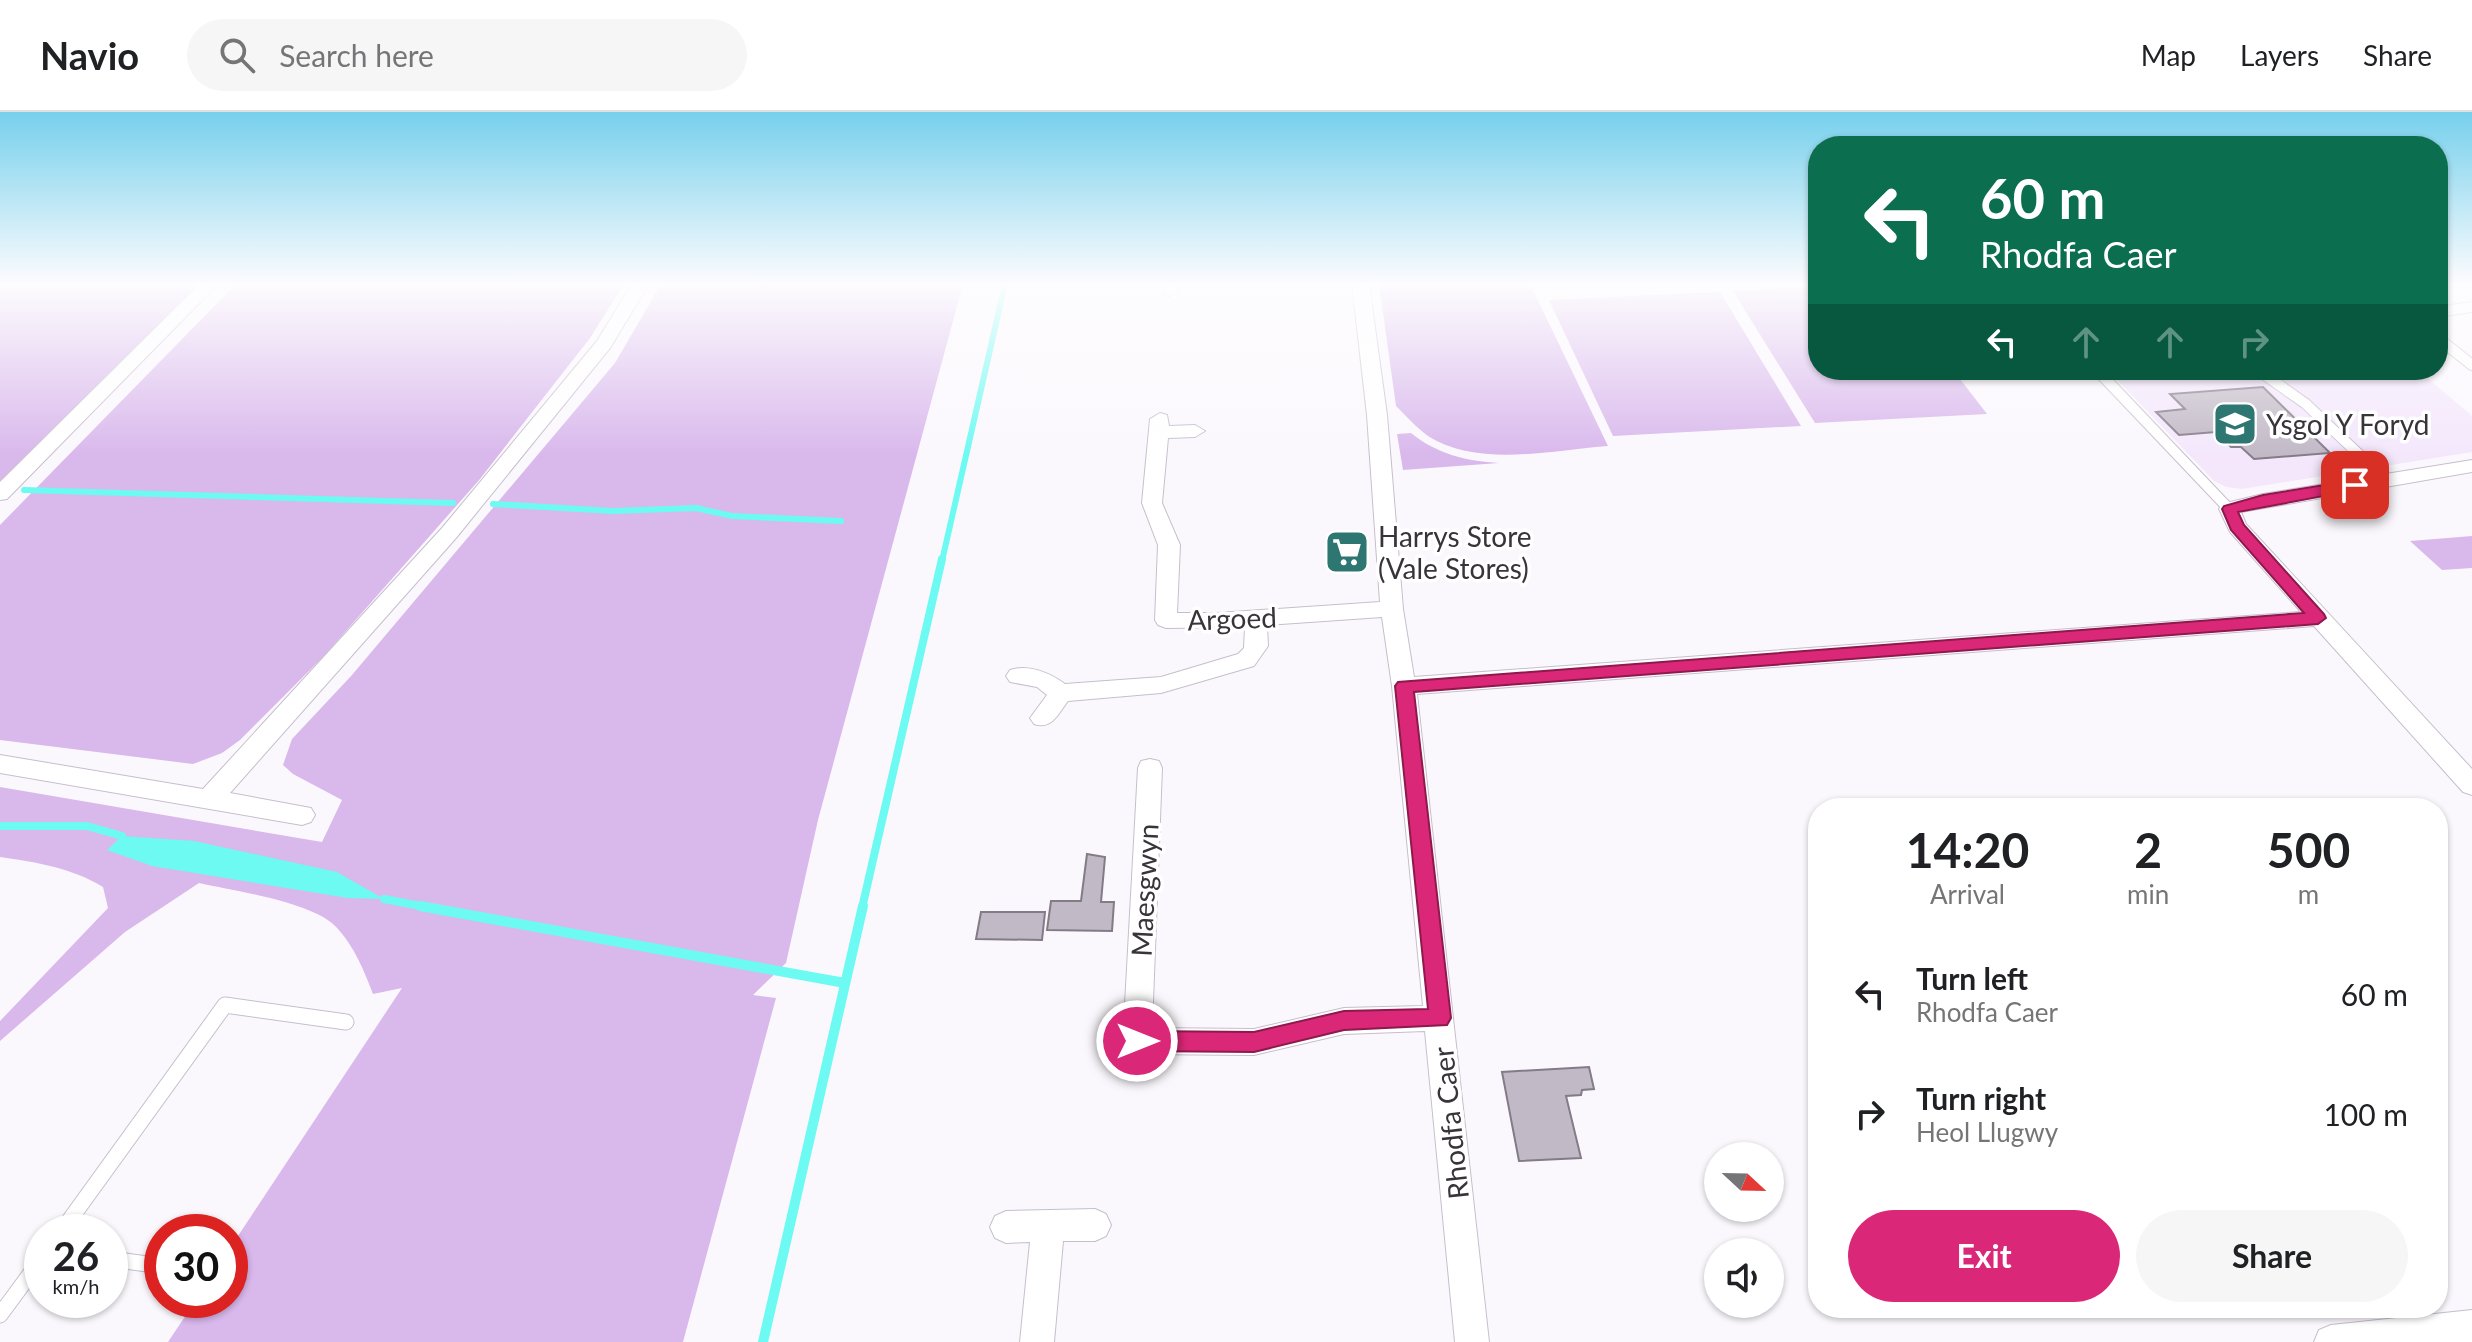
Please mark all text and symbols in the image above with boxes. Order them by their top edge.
search box [187,19,747,91]
text: Navio [40,32,139,78]
icon: search [215,33,259,77]
text: Search here [279,37,434,73]
text: Map [2141,38,2196,72]
text: Layers [2240,38,2319,72]
text: Share [2363,38,2432,72]
text: 60 m [1980,164,2105,231]
icon: left [1848,168,1952,272]
text: Rhodfa Caer [1980,232,2177,276]
icon: left [1980,320,2024,364]
icon: ahead [2064,320,2108,364]
icon: ahead [2148,320,2192,364]
icon: right [2232,320,2276,364]
school or university icon: Ysgol Y Foryd [2211,400,2259,448]
place label: Ysgol Y Foryd [2266,407,2429,441]
pin [2321,451,2389,519]
icon: arrive [2333,463,2377,507]
place label: Harrys Store (Vale Stores) [1378,519,1532,585]
supermarket icon: Harrys Store (Vale Stores) [1323,528,1371,576]
street label: Argoed [1187,599,1277,637]
text: 14:20 [1906,821,2029,878]
text: 2 [2134,821,2162,878]
text: 500 [2267,821,2350,878]
street label: Maesgwyn [1124,823,1164,957]
text: Arrival [1930,878,2005,910]
text: min [2127,878,2169,910]
text: m [2298,878,2319,910]
text: Turn left [1916,960,2028,996]
icon: left [1848,972,1892,1016]
text: 60 m [2341,976,2408,1012]
text: Rhodfa Caer [1916,996,2058,1028]
position arrow [1095,999,1179,1083]
street label: Rhodfa Caer [1425,1045,1475,1201]
text: Turn right [1916,1080,2046,1116]
icon: right [1848,1092,1892,1136]
text: 100 m [2323,1096,2408,1132]
text: Heol Llugwy [1916,1116,2058,1148]
north arrow [1704,1142,1784,1222]
map controls [1704,1142,1784,1318]
button: Exit [1848,1210,2120,1302]
button: Share [2136,1210,2408,1302]
speed limit sign: 30 [144,1214,248,1318]
text: 26 [53,1232,99,1280]
button: sound [1704,1238,1784,1318]
text: km/h [53,1274,99,1298]

